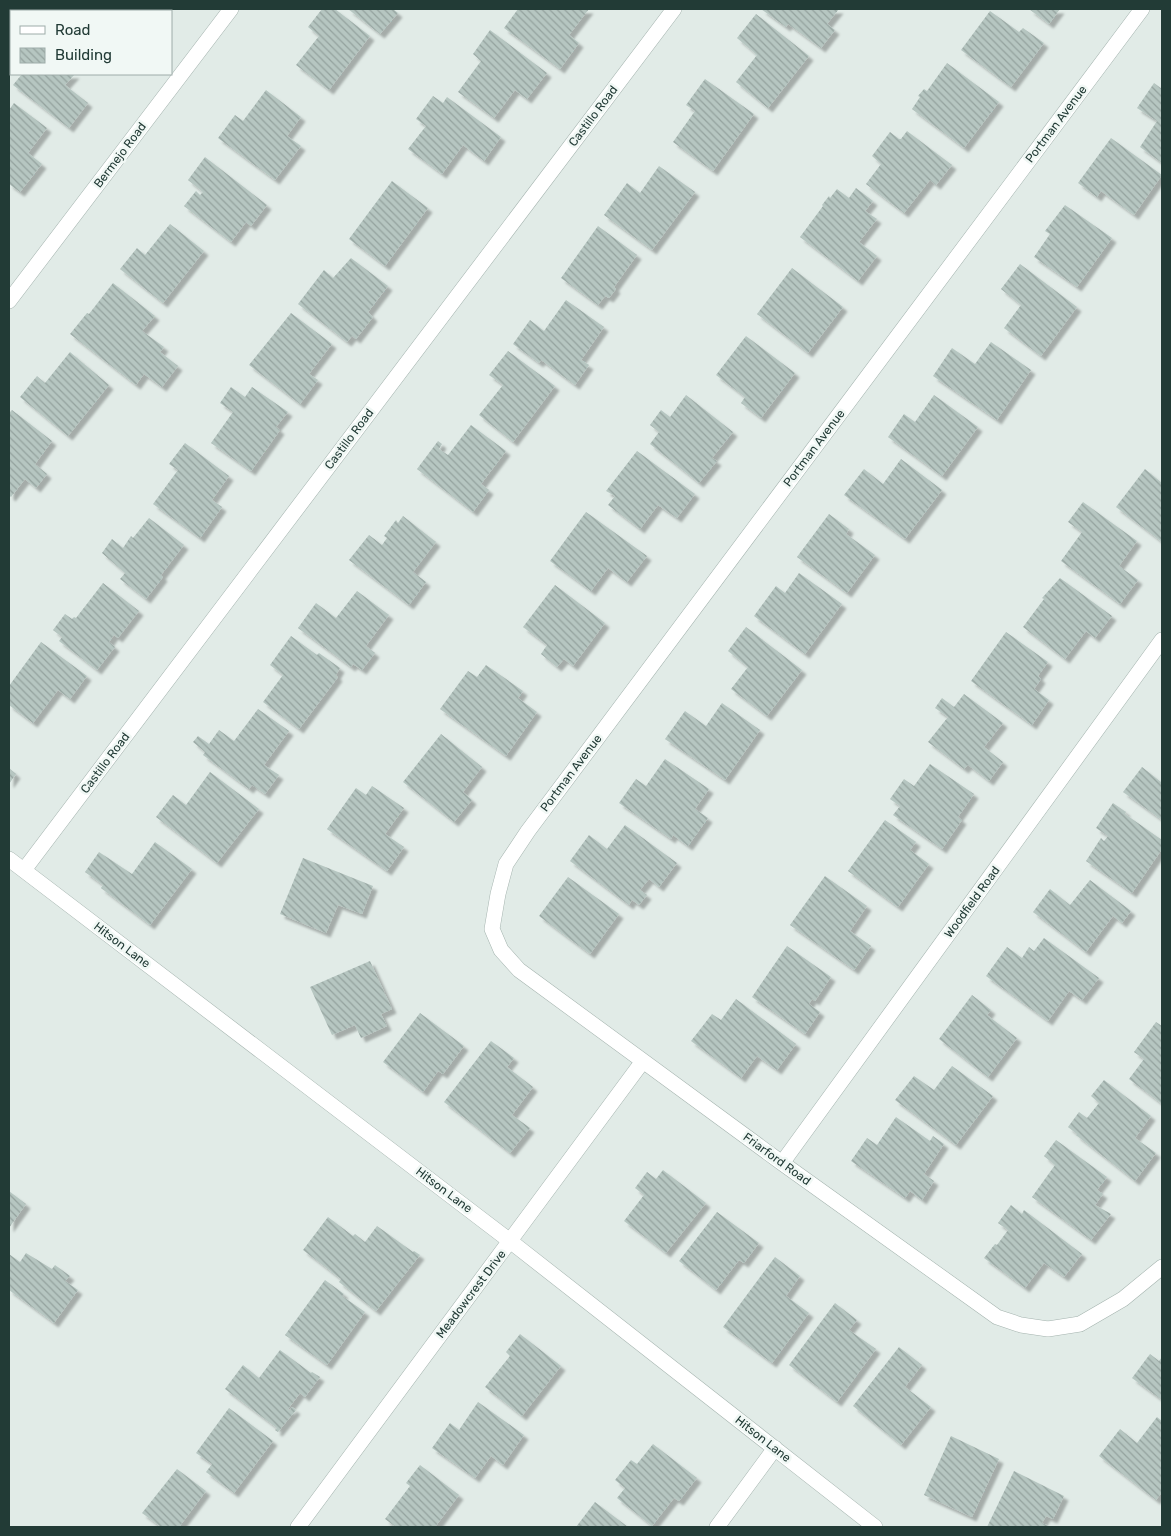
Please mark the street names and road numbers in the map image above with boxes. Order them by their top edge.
street label: Portman Avenue [1022,82,1090,165]
street label: Castillo Road [566,83,620,149]
street label: Bermejo Road [91,120,149,190]
street label: Castillo Road [322,406,376,472]
street label: Portman Avenue [780,406,848,489]
street label: Castillo Road [78,730,132,796]
street label: Portman Avenue [537,731,605,814]
street label: Woodfield Road [941,863,1003,941]
street label: Hitson Lane [91,919,153,971]
street label: Friarford Road [741,1130,813,1188]
street label: Hitson Lane [413,1164,475,1216]
street label: Meadowcrest Drive [433,1247,509,1341]
street label: Hitson Lane [732,1413,794,1465]

